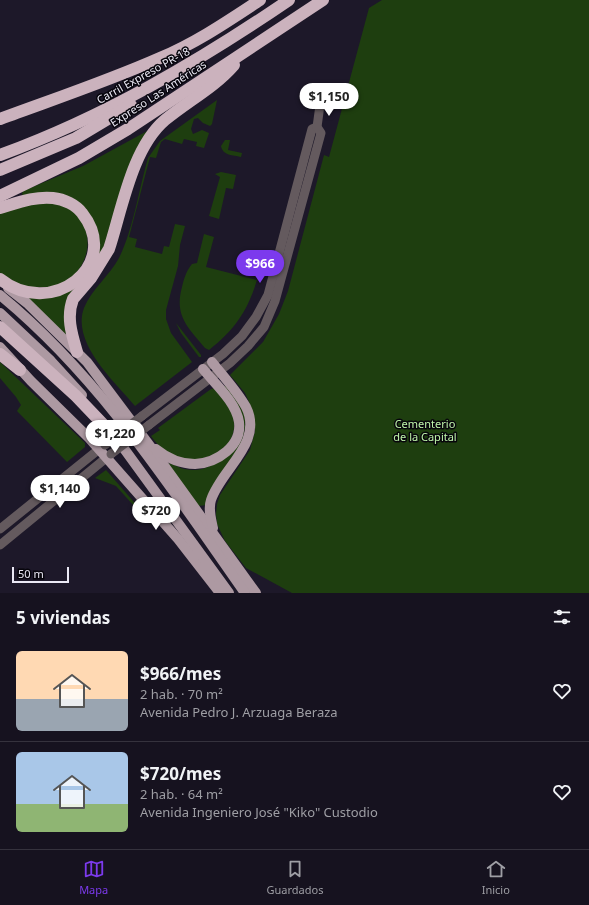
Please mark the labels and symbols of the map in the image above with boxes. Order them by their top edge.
street label: Carril Expreso PR-18 [94,43,192,107]
street label: Expreso Las Américas [107,56,209,130]
pin: $1,150 [296,83,362,117]
pin: $966 [236,250,284,284]
park label: Cementerio de la Capital [393,416,457,444]
pin: $1,220 [82,420,148,454]
pin: $1,140 [27,475,93,509]
pin: $720 [132,497,180,531]
scale bar [12,565,69,584]

